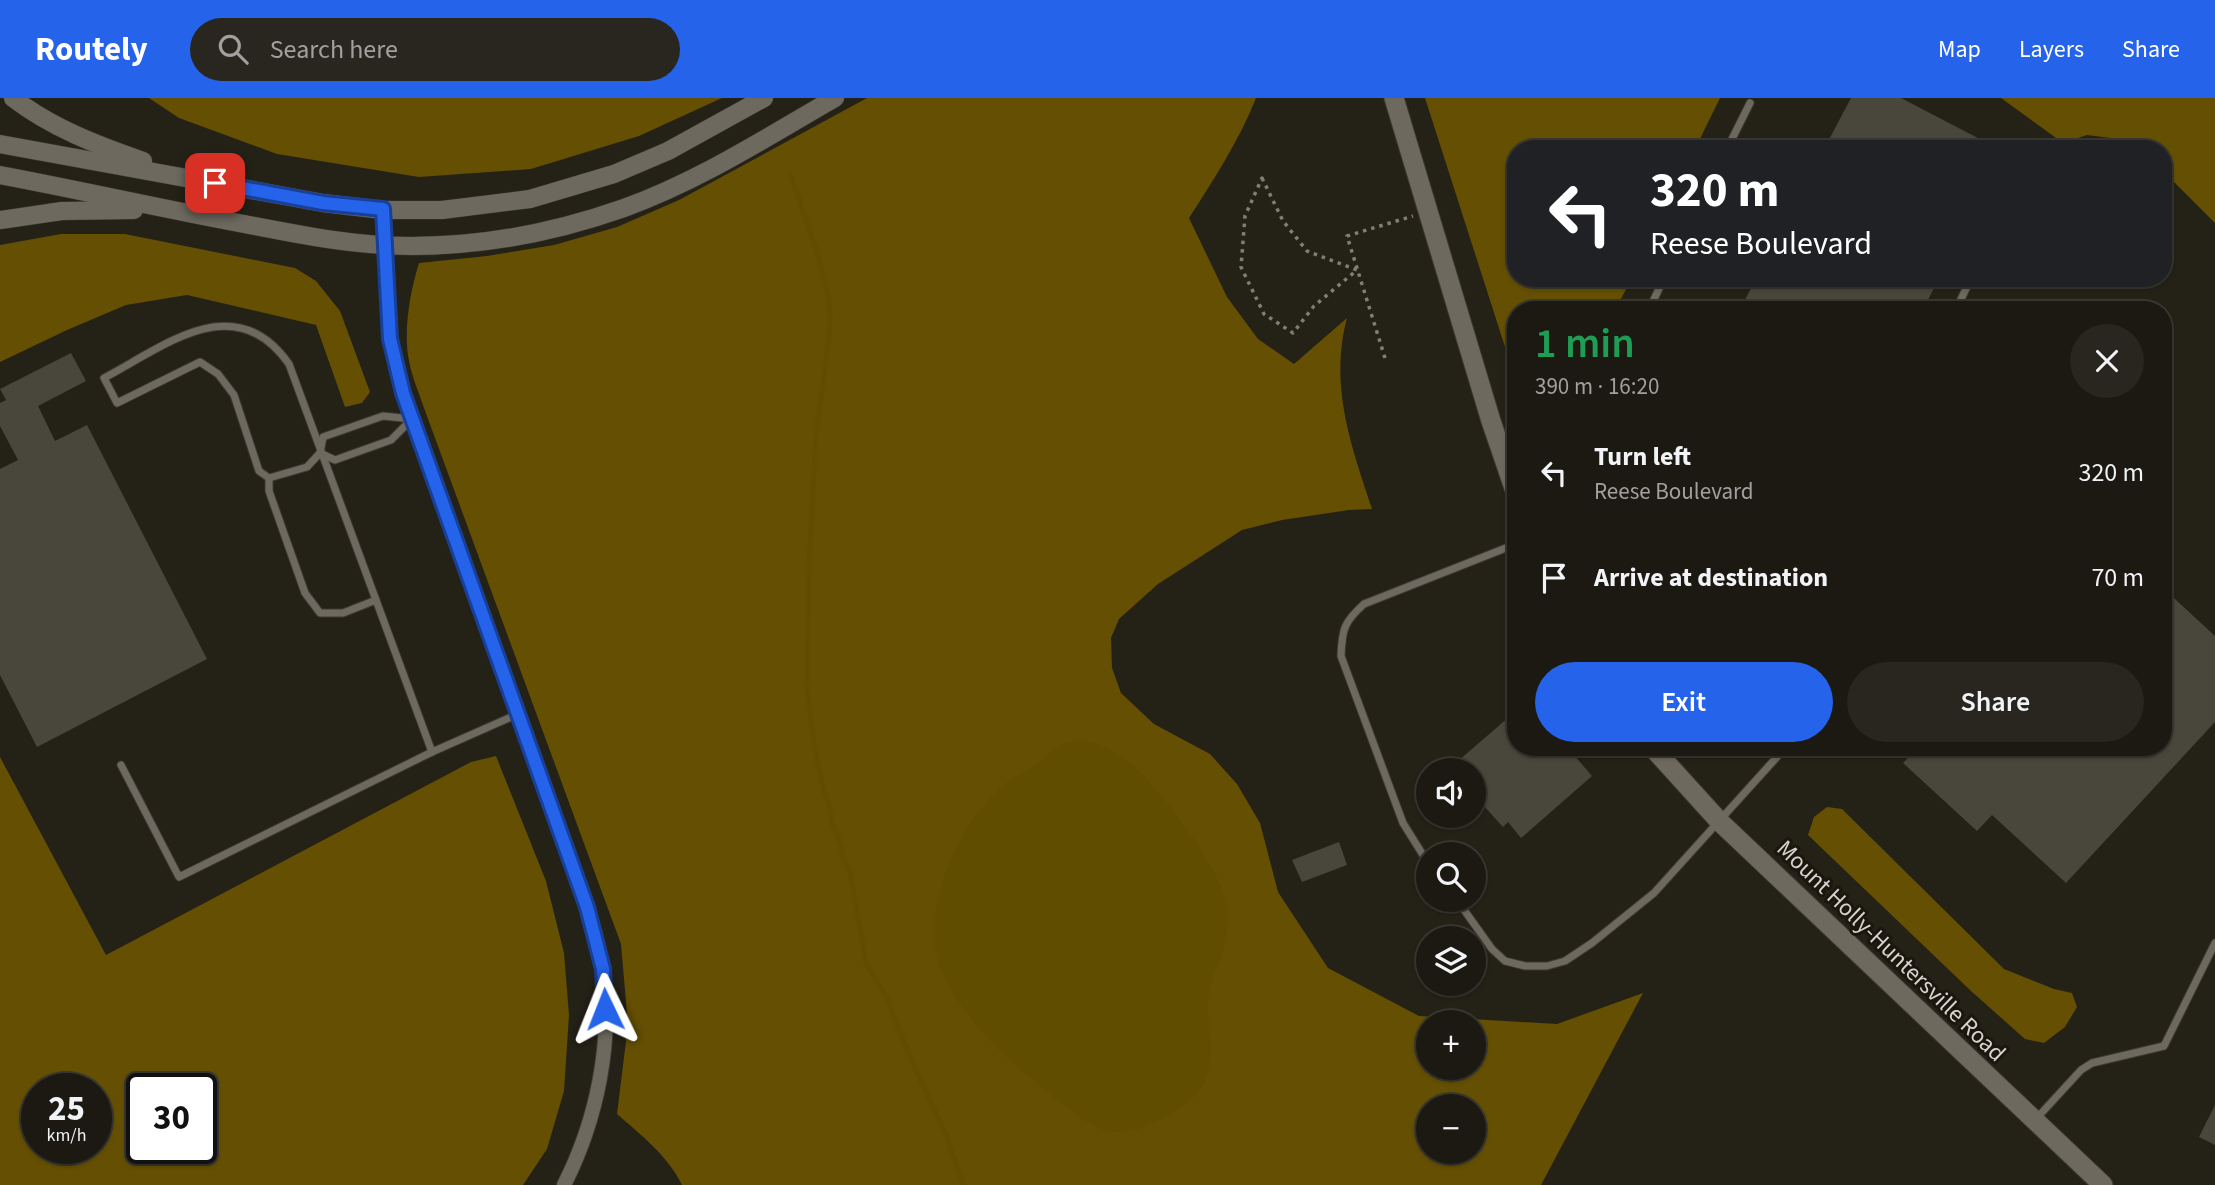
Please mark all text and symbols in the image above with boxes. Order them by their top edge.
search box [190,18,680,81]
text: Routely [35,26,148,73]
icon: search [214,30,252,68]
text: Search here [270,31,398,68]
text: Map [1938,32,1981,67]
text: Layers [2019,32,2084,67]
text: Share [2122,32,2180,67]
pin [185,153,245,213]
text: 320 m [1650,156,1779,226]
icon: arrive [196,164,234,202]
icon: left [1535,168,1626,259]
text: Reese Boulevard [1650,221,1872,267]
text: 1 min [1535,314,1635,374]
button: close [2070,324,2144,398]
text: 390 m · 16:20 [1535,370,1659,403]
text: Turn left [1594,438,1691,475]
icon: left [1535,454,1573,492]
text: 320 m [2078,454,2144,491]
text: Reese Boulevard [1594,475,1754,508]
icon: arrive [1535,559,1573,597]
text: Arrive at destination [1594,559,1828,596]
text: 70 m [2091,559,2144,596]
button: Exit [1535,662,1833,742]
button: Share [1847,662,2144,742]
map controls [1416,758,1486,1164]
button: sound [1416,758,1486,828]
street label: Mount Holly-Huntersville Road [1769,832,2013,1070]
button: search [1416,842,1486,912]
button: layers [1416,926,1486,996]
position arrow [568,972,642,1046]
button: + [1416,1010,1486,1080]
speed limit sign: 30 [126,1073,217,1164]
text: 25 [48,1084,85,1134]
button: − [1416,1094,1486,1164]
text: km/h [47,1123,86,1148]

